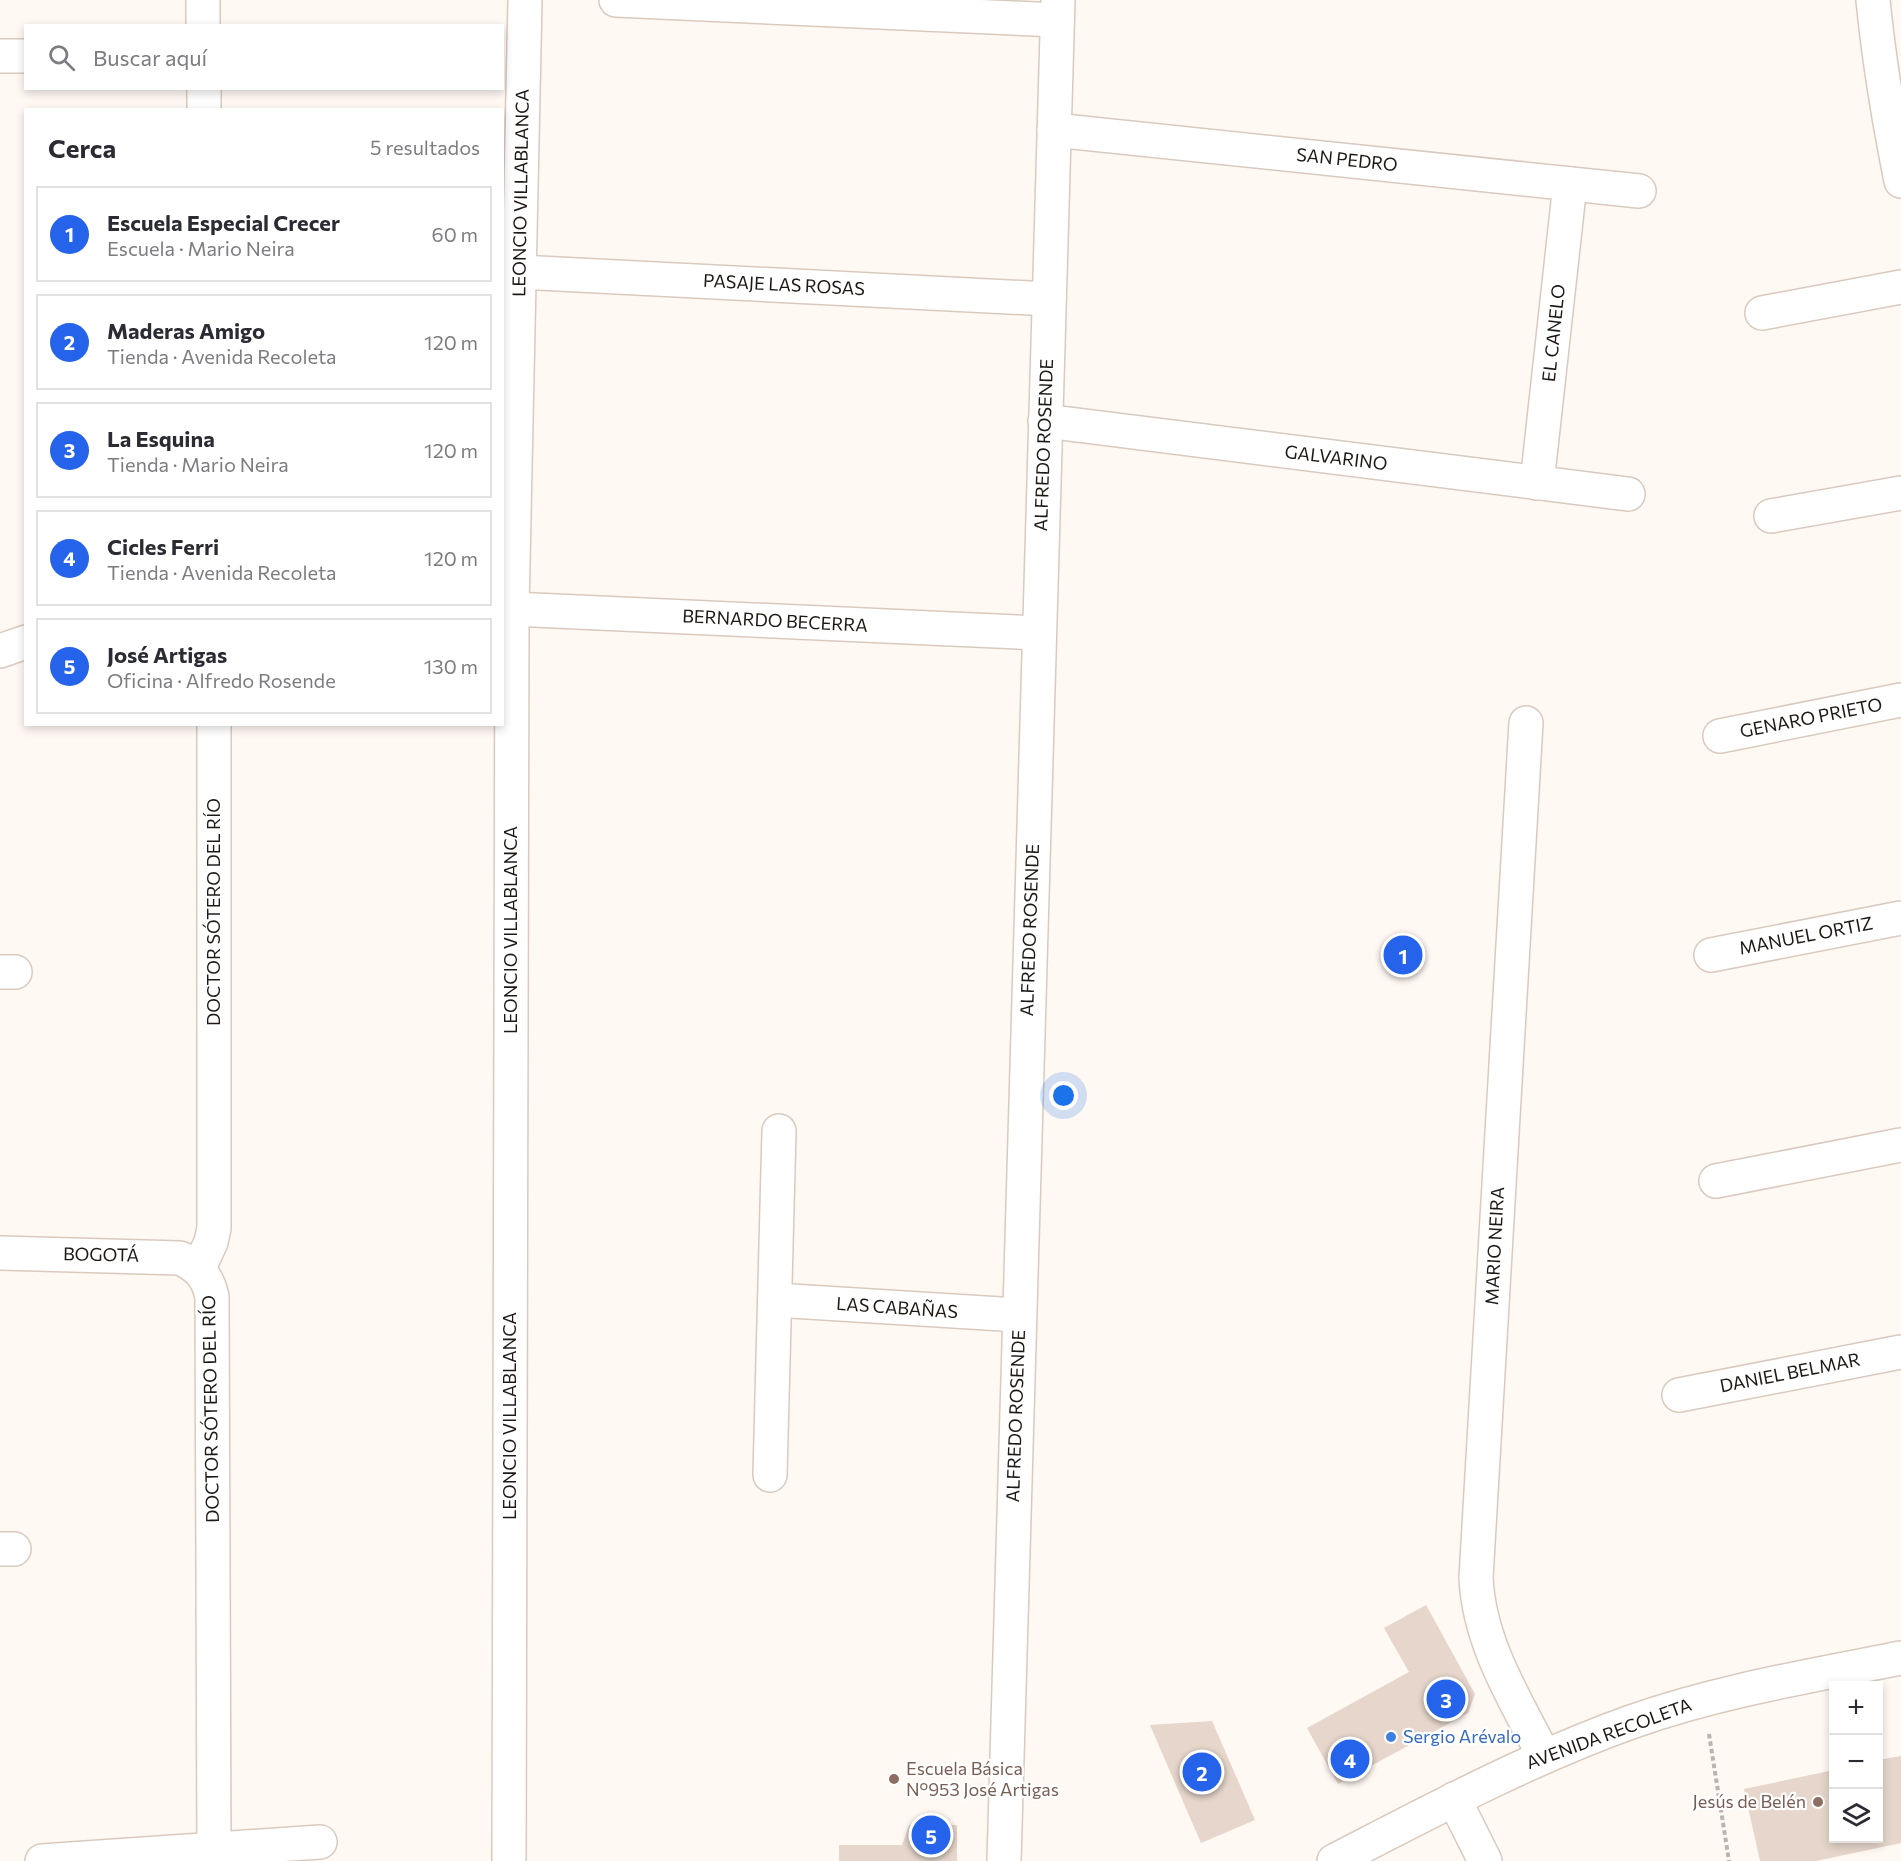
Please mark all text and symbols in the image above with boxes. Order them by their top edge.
search box [24,24,504,90]
icon: search [45,41,78,74]
text: Buscar aquí [93,44,207,71]
street label: LEONCIO VILLABLANCA [507,89,533,297]
text: Cerca [48,132,116,163]
text: 5 resultados [370,135,480,159]
street label: SAN PEDRO [1295,143,1399,175]
text: Escuela Especial Crecer [107,209,340,236]
text: 1 [65,222,74,246]
text: 60 m [432,222,478,246]
text: Escuela · Mario Neira [107,236,295,260]
street label: PASAJE LAS ROSAS [703,269,865,299]
street label: EL CANELO [1537,283,1569,383]
text: Maderas Amigo [107,317,265,344]
text: 2 [64,330,75,354]
text: 120 m [424,330,478,354]
text: Tienda · Avenida Recoleta [107,344,337,368]
street label: ALFREDO ROSENDE [1029,358,1057,532]
text: La Esquina [107,425,215,452]
text: 3 [64,438,75,462]
text: 120 m [424,438,478,462]
street label: GALVARINO [1284,440,1389,474]
text: Tienda · Mario Neira [107,452,289,476]
text: Cicles Ferri [107,533,219,560]
text: 4 [63,546,76,570]
text: 120 m [424,546,478,570]
text: Tienda · Avenida Recoleta [107,560,337,584]
street label: BERNARDO BECERRA [682,604,868,636]
text: José Artigas [107,641,227,668]
text: 5 [64,654,75,678]
text: 130 m [424,654,478,678]
text: Oficina · Alfredo Rosende [107,668,336,692]
street label: GENARO PRIETO [1738,692,1884,742]
street label: DOCTOR SÓTERO DEL RÍO [202,798,224,1026]
street label: LEONCIO VILLABLANCA [499,826,521,1034]
street label: ALFREDO ROSENDE [1015,843,1043,1017]
street label: MANUEL ORTIZ [1737,911,1875,959]
pin: 1 [1384,932,1422,978]
your location [1049,1081,1078,1110]
street label: MARIO NEIRA [1480,1186,1508,1306]
street label: BOGOTÁ [63,1242,139,1266]
street label: LAS CABAÑAS [835,1292,959,1322]
street label: DOCTOR SÓTERO DEL RÍO [197,1295,223,1523]
street label: LEONCIO VILLABLANCA [498,1312,520,1520]
street label: ALFREDO ROSENDE [1001,1329,1029,1503]
street label: DANIEL BELMAR [1718,1348,1862,1396]
pin: 3 [1426,1676,1466,1722]
map controls [1829,1681,1883,1843]
button: + [1829,1681,1883,1735]
street label: AVENIDA RECOLETA [1523,1693,1694,1773]
place label: Sergio Arévalo [1403,1725,1521,1747]
marker: Sergio Arévalo [1384,1730,1398,1744]
button: − [1829,1735,1883,1789]
pin: 4 [1330,1736,1370,1782]
pin: 2 [1182,1750,1222,1794]
place label: Escuela Básica N°953 José Artigas [906,1757,1059,1800]
marker: Escuela Básica N°953 José Artigas [887,1772,901,1786]
button: layers [1829,1789,1883,1843]
place label: Jesús de Belén [1693,1790,1806,1812]
marker: Jesús de Belén [1811,1795,1825,1809]
pin: 5 [912,1812,950,1858]

